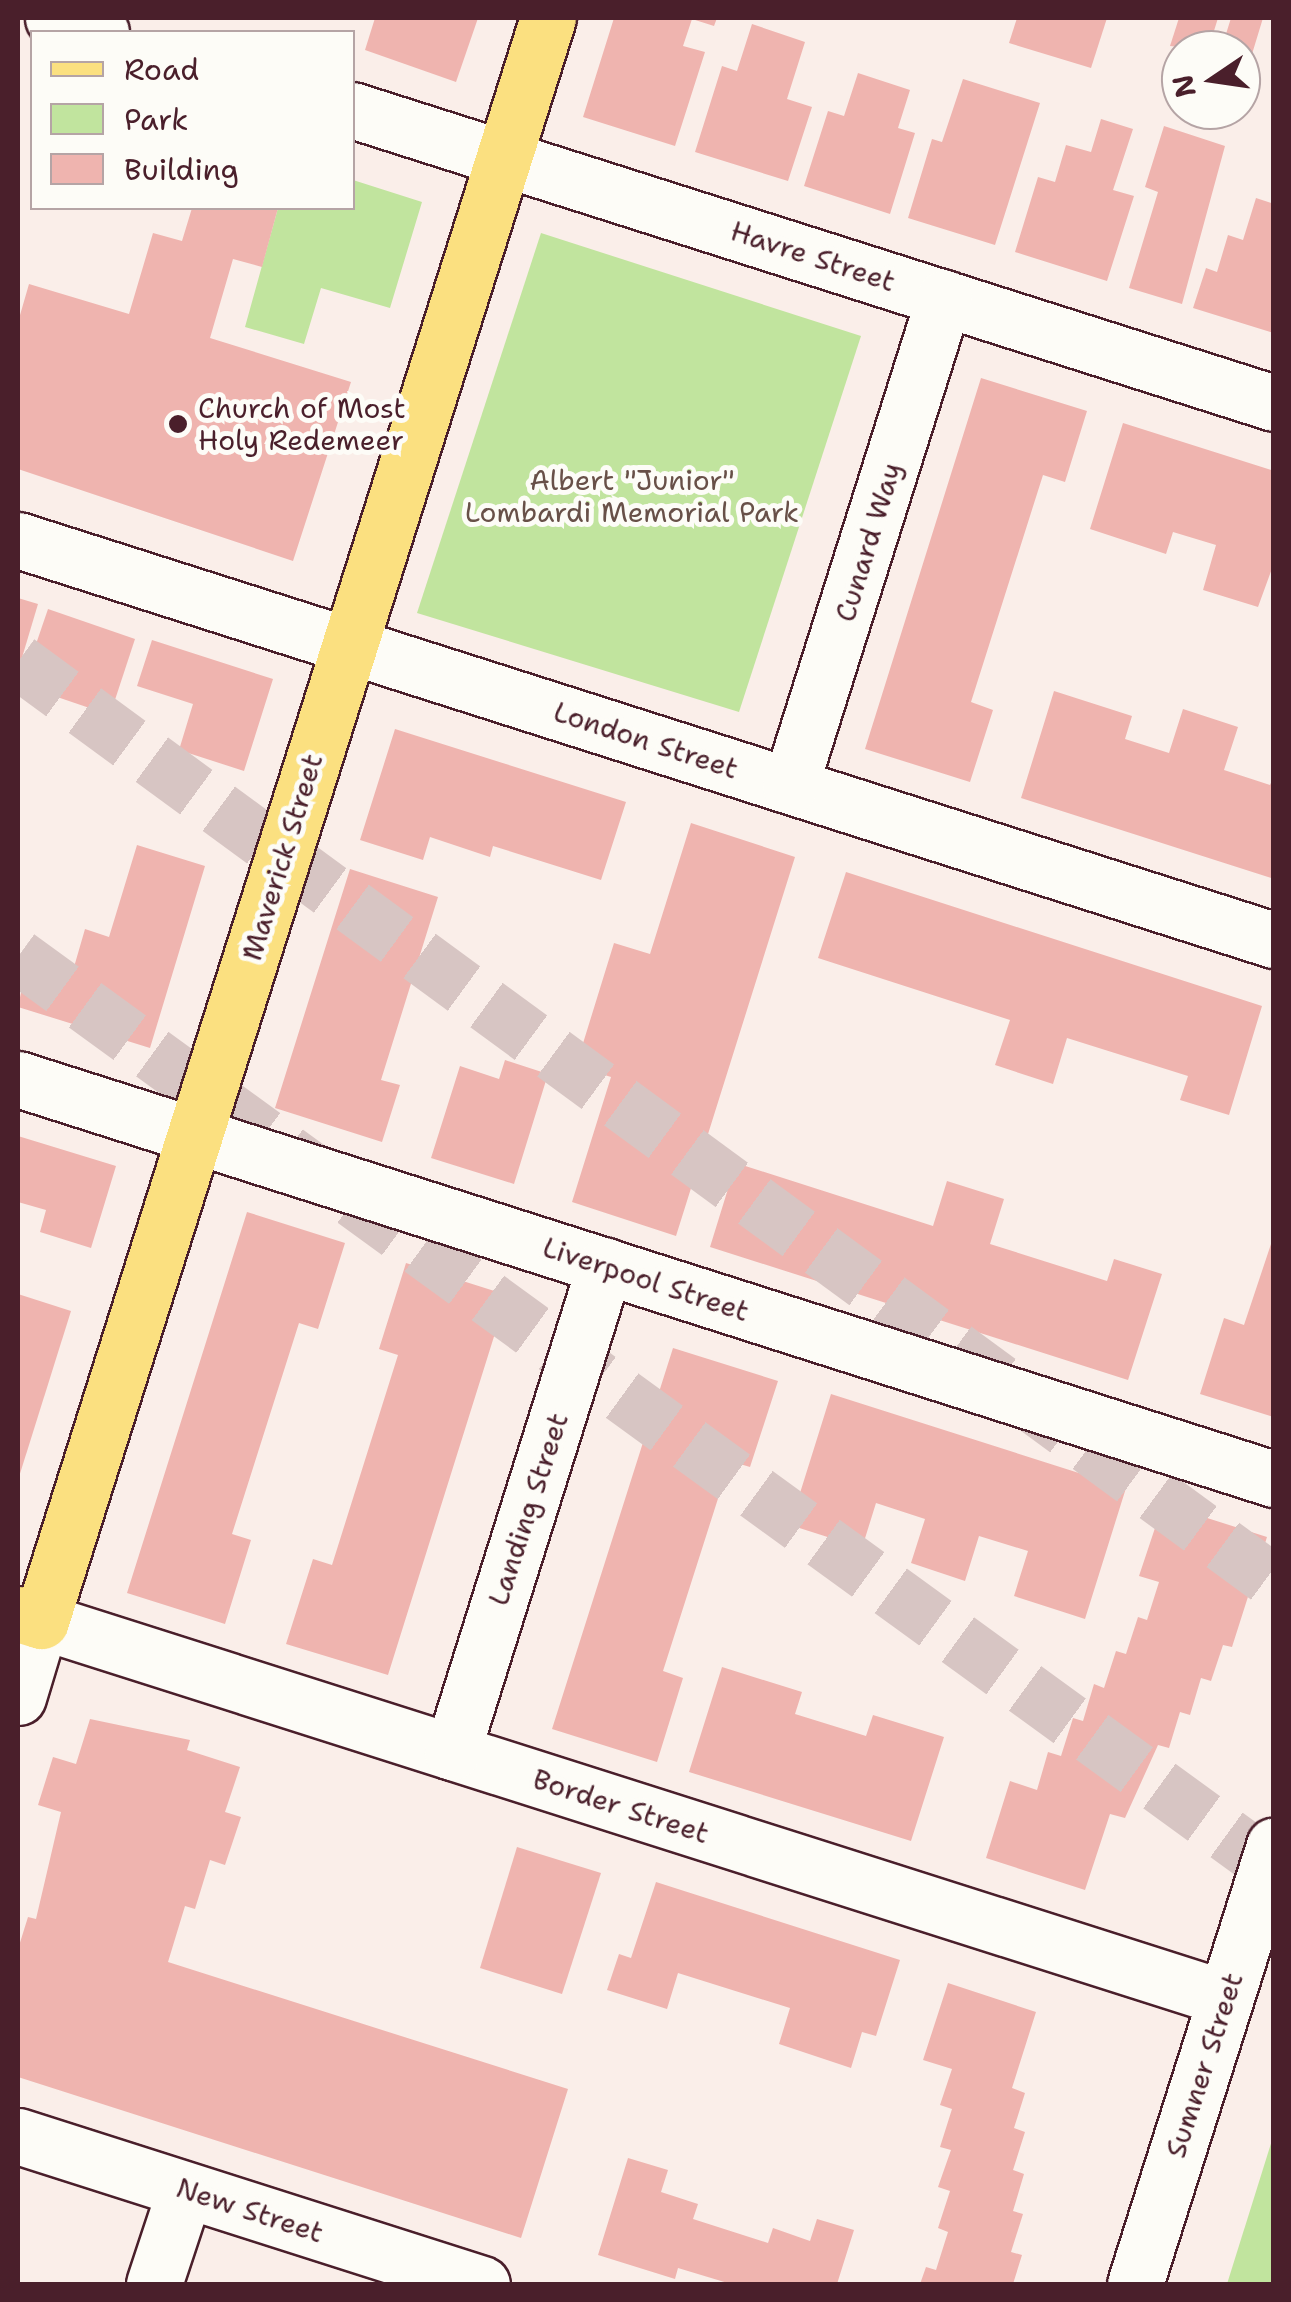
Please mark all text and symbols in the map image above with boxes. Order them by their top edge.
legend [30,30,355,210]
north arrow [1161,30,1261,130]
text: Road [124,49,199,90]
text: N [1163,71,1205,101]
text: Park [124,99,188,140]
text: Building [124,149,239,190]
street label: Havre Street [727,214,899,298]
place label: Church of Most Holy Redemeer [198,391,406,457]
marker: Church of Most Holy Redemeer [167,413,189,435]
street label: Cunard Way [828,458,908,626]
park label: Albert "Junior" Lombardi Memorial Park [465,463,799,529]
street label: London Street [550,694,742,786]
street label: Maverick Street [235,750,329,964]
street label: Liverpool Street [539,1230,753,1328]
street label: Landing Street [481,1408,575,1610]
street label: Border Street [529,1762,713,1850]
street label: Sumner Street [1158,1968,1250,2162]
street label: New Street [172,2170,328,2250]

